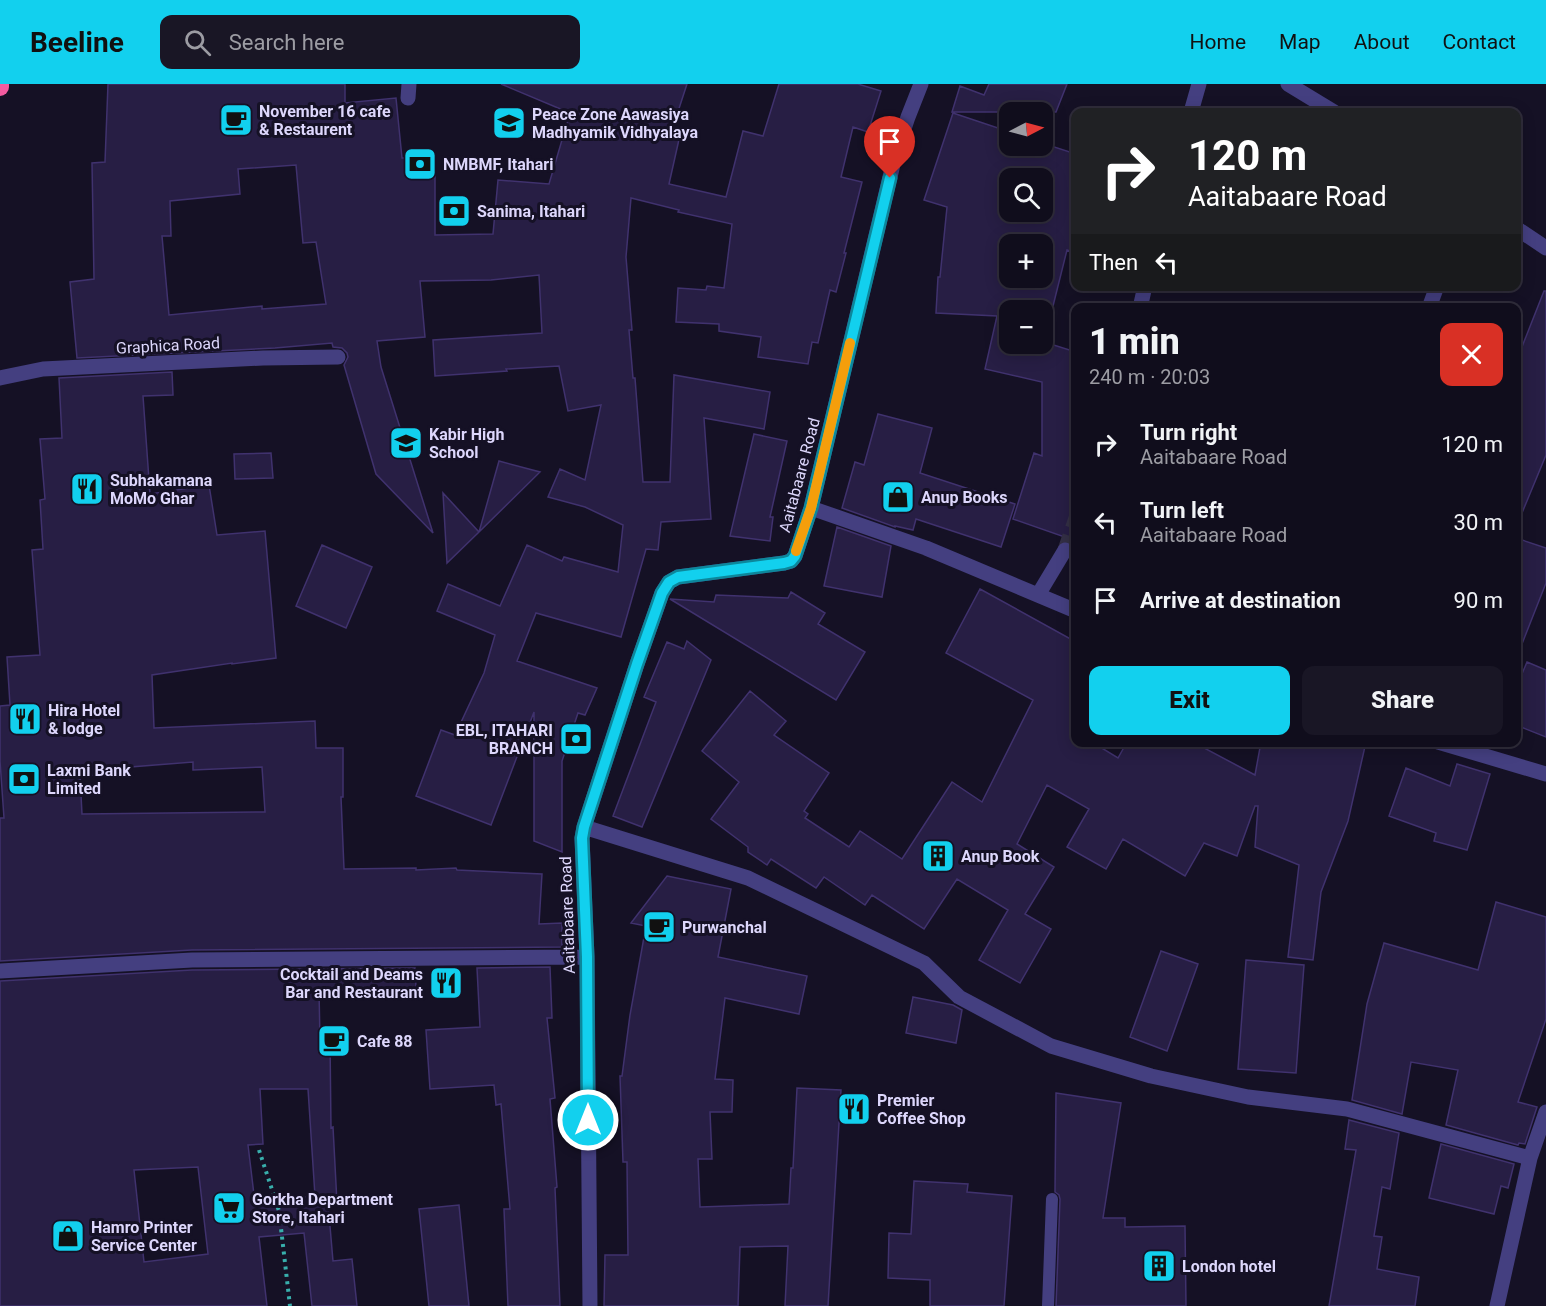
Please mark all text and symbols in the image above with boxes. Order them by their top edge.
search box [160,15,580,69]
text: Beeline [30,26,124,59]
icon: search [181,26,214,59]
text: Search here [229,30,345,55]
text: Home [1190,30,1246,54]
text: Map [1279,30,1321,54]
text: About [1354,30,1410,54]
text: Contact [1443,30,1516,54]
cafe icon: November 16 cafe & Restaurent [218,102,254,138]
place label: November 16 cafe & Restaurent [259,102,391,139]
north arrow [999,102,1053,156]
map controls [999,102,1053,354]
school or university icon: Peace Zone Aawasiya Madhyamik Vidhyalaya [491,105,527,141]
place label: Peace Zone Aawasiya Madhyamik Vidhyalaya [532,105,698,142]
pin [864,116,915,178]
icon: arrive [873,125,906,158]
text: 120 m [1188,131,1307,180]
icon: right [1089,132,1167,210]
bank icon: NMBMF, Itahari [402,146,438,182]
place label: NMBMF, Itahari [443,155,553,174]
button: search [999,168,1053,222]
text: Aaitabaare Road [1188,181,1387,213]
bank icon: Sanima, Itahari [436,193,472,229]
place label: Sanima, Itahari [477,202,585,221]
button: + [999,234,1053,288]
icon: left [1150,246,1183,279]
text: Then [1089,250,1138,275]
button: − [999,300,1053,354]
text: 1 min [1089,321,1180,363]
button: close [1440,323,1503,386]
street label: Graphica Road [116,333,221,358]
text: 240 m · 20:03 [1089,365,1210,389]
street label: Aaitabaare Road [775,416,824,534]
text: Turn right [1140,420,1237,445]
school or university icon: Kabir High School [388,425,424,461]
place label: Kabir High School [429,425,504,462]
icon: right [1089,428,1122,461]
text: 120 m [1441,432,1503,457]
text: Aaitabaare Road [1140,445,1287,469]
restaurant icon: Subhakamana MoMo Ghar [69,471,105,507]
place label: Subhakamana MoMo Ghar [110,471,213,508]
shop icon: Anup Books [880,479,916,515]
place label: Anup Books [921,488,1007,507]
text: Turn left [1140,498,1224,523]
icon: left [1089,506,1122,539]
text: 30 m [1454,510,1503,535]
text: Aaitabaare Road [1140,523,1287,547]
icon: arrive [1089,584,1122,617]
text: Arrive at destination [1140,588,1341,613]
text: 90 m [1454,588,1503,613]
button: Exit [1089,666,1290,735]
button: Share [1302,666,1503,735]
restaurant icon: Hira Hotel & lodge [7,701,43,737]
place label: Hira Hotel & lodge [48,701,120,738]
place label: EBL, ITAHARI BRANCH [456,721,553,758]
bank icon: EBL, ITAHARI BRANCH [558,721,594,757]
bank icon: Laxmi Bank Limited [6,761,42,797]
place label: Laxmi Bank Limited [47,761,131,798]
building icon: Anup Book [920,838,956,874]
place label: Anup Book [961,847,1040,866]
street label: Aaitabaare Road [556,856,579,974]
cafe icon: Purwanchal [641,909,677,945]
place label: Purwanchal [682,918,767,937]
place label: Cocktail and Deams Bar and Restaurant [280,965,424,1002]
restaurant icon: Cocktail and Deams Bar and Restaurant [428,965,464,1001]
cafe icon: Cafe 88 [316,1023,352,1059]
place label: Cafe 88 [357,1032,413,1051]
position arrow [556,1088,620,1152]
restaurant icon: Premier Coffee Shop [836,1091,872,1127]
place label: Premier Coffee Shop [877,1091,966,1128]
supermarket icon: Gorkha Department Store, Itahari [211,1190,247,1226]
place label: Gorkha Department Store, Itahari [252,1190,394,1227]
shop icon: Hamro Printer Service Center [50,1218,86,1254]
place label: Hamro Printer Service Center [91,1218,197,1255]
building icon: London hotel [1141,1248,1177,1284]
place label: London hotel [1182,1257,1276,1276]

